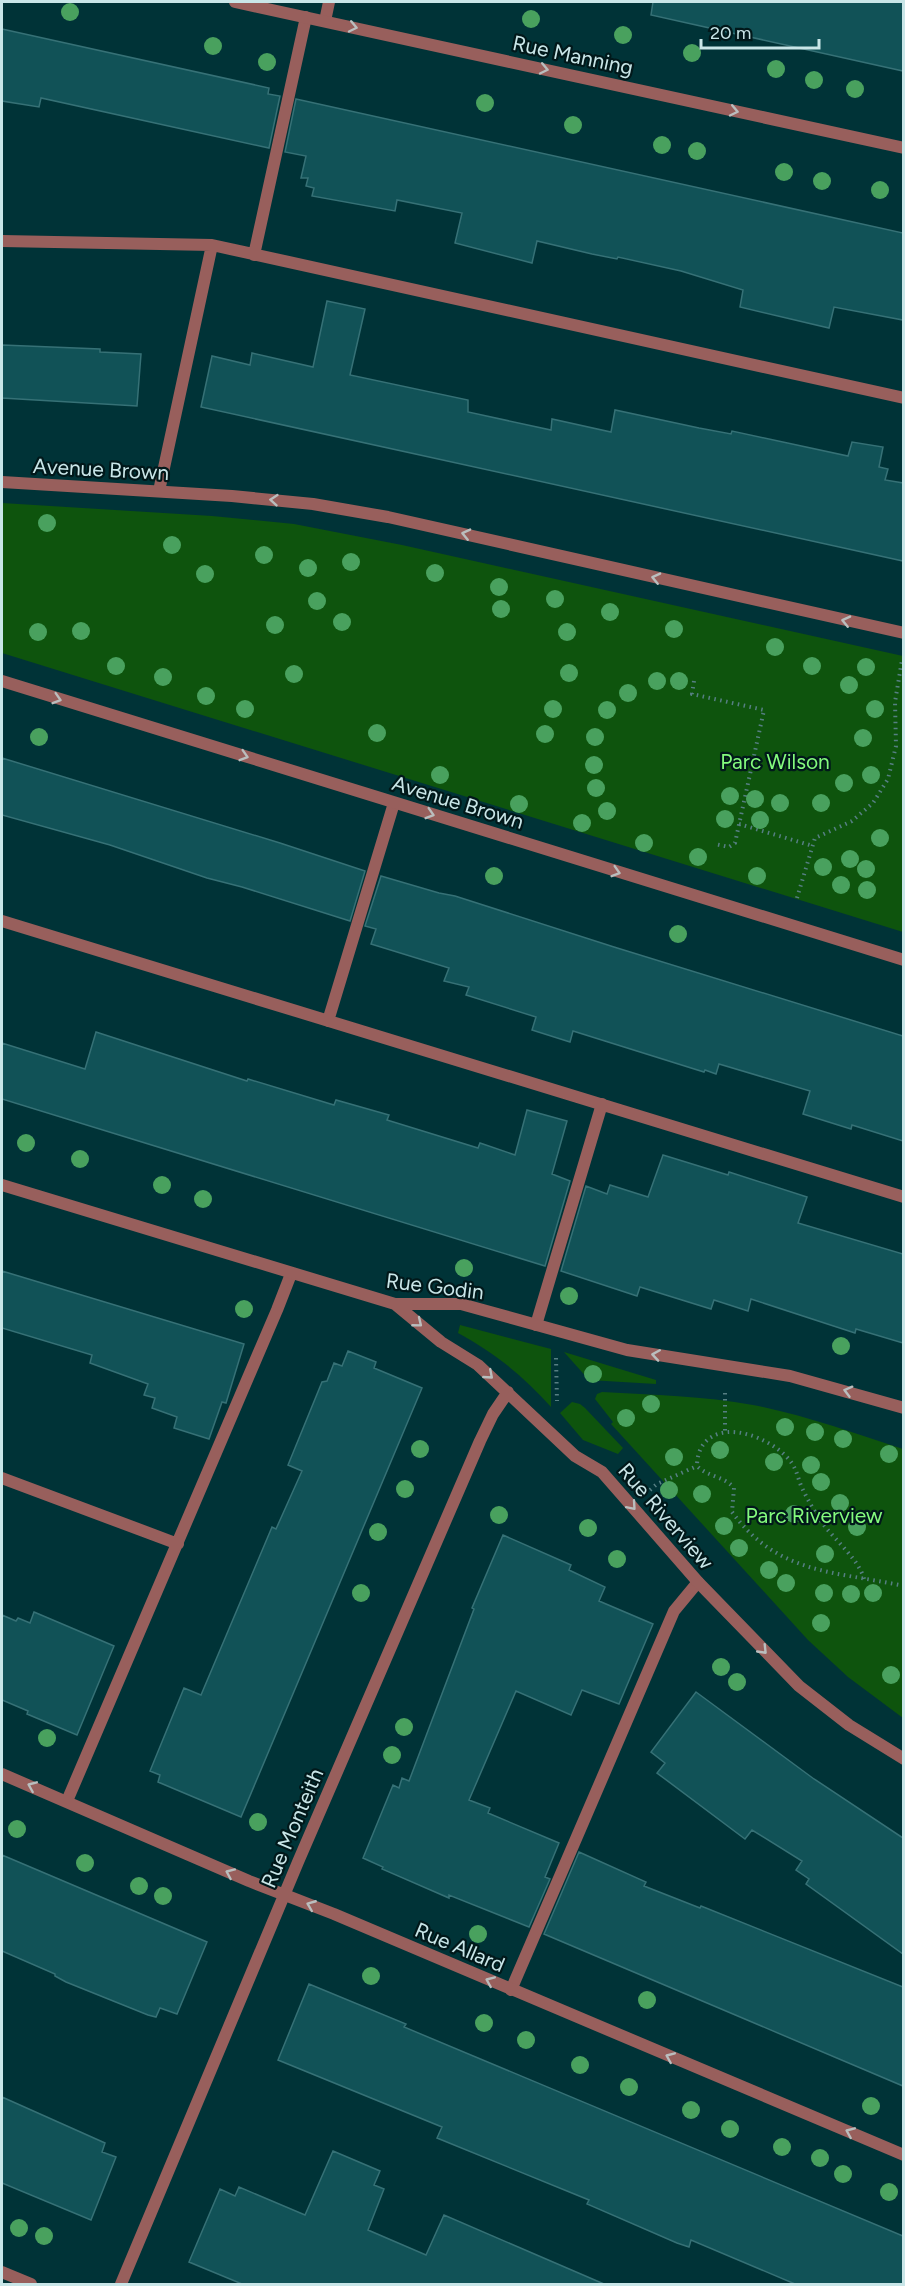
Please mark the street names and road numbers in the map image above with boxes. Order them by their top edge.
street label: Rue Manning [511,30,635,80]
street label: Avenue Brown [32,453,170,485]
street label: Avenue Brown [389,770,527,834]
street label: Rue Godin [385,1268,485,1304]
street label: Rue Riverview [613,1458,719,1574]
street label: Rue Monteith [256,1765,328,1891]
street label: Rue Allard [411,1917,509,1977]

